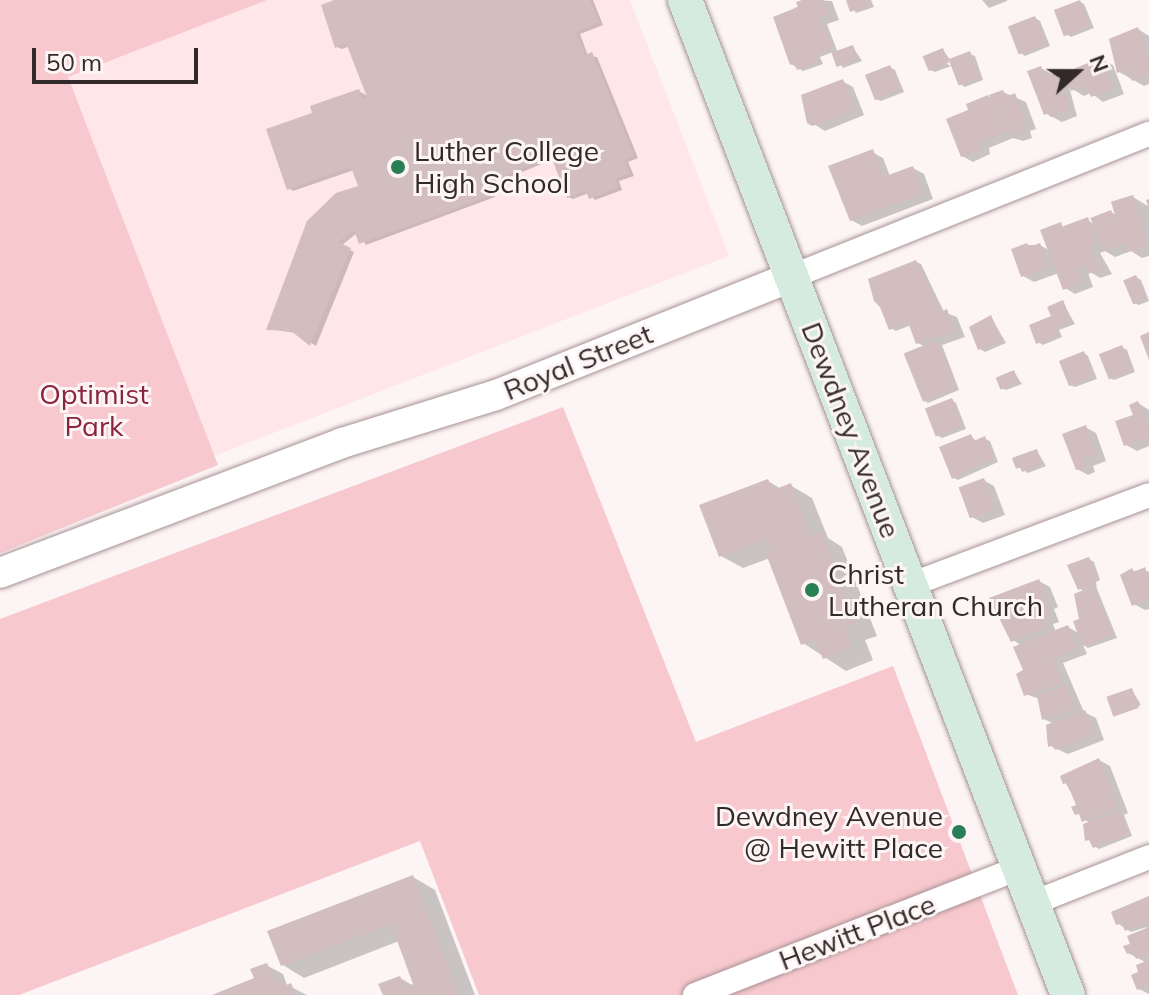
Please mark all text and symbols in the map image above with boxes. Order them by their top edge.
scale bar [36,32,202,82]
north arrow [1037,32,1117,112]
text: 50 m [46,47,102,77]
text: N [1083,51,1115,76]
place label: Luther College High School [414,134,599,200]
marker: Luther College High School [389,158,407,176]
street label: Royal Street [499,317,657,407]
street label: Dewdney Avenue [794,318,908,542]
park label: Optimist Park [39,377,149,443]
place label: Christ Lutheran Church [828,557,1043,623]
marker: Christ Lutheran Church [803,581,821,599]
place label: Dewdney Avenue @ Hewitt Place [715,799,943,865]
marker: Dewdney Avenue @ Hewitt Place [950,823,968,841]
street label: Hewitt Place [774,887,940,977]

